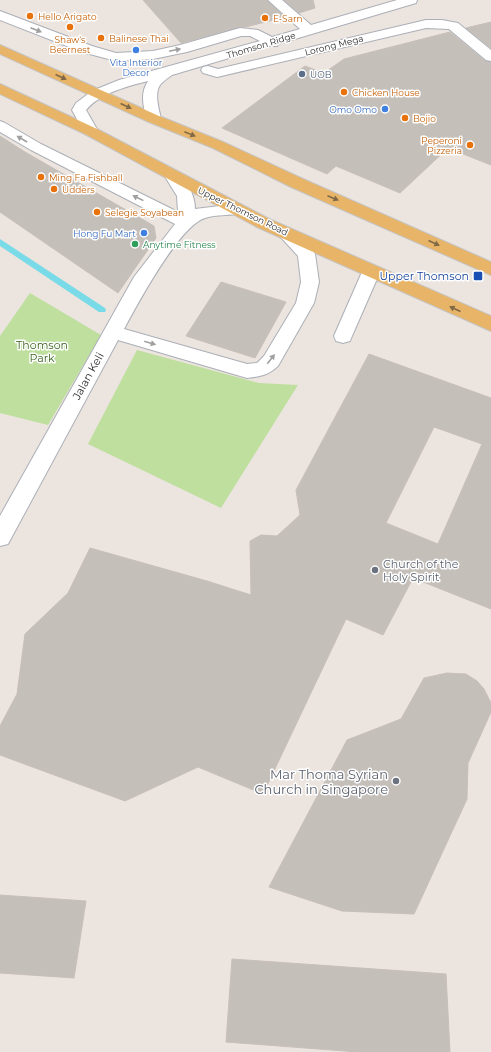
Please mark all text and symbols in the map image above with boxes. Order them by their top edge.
marker: Hello Arigato [25,11,35,21]
place label: Hello Arigato [38,11,97,22]
marker: E-Sarn [260,13,270,23]
place label: E-Sarn [273,13,303,24]
marker: Shaw's Beernest [65,22,75,32]
one-way arrow [31,27,43,33]
street label: Thomson Ridge [225,29,297,61]
street label: Lorong Mega [303,32,365,58]
marker: Balinese Thai [96,33,106,43]
place label: Balinese Thai [109,33,169,44]
place label: Shaw's Beernest [50,34,91,55]
marker: Vita Interior Decor [131,45,141,55]
one-way arrow [169,47,181,53]
place label: Vita Interior Decor [110,57,163,78]
marker: UOB [297,69,307,79]
place label: UOB [310,69,332,80]
one-way arrow [55,74,67,80]
marker: Chicken House [339,87,349,97]
place label: Chicken House [352,87,420,98]
one-way arrow [120,103,131,109]
place label: Omo Omo [329,104,377,115]
marker: Omo Omo [380,104,390,114]
marker: Bojio [400,113,410,123]
place label: Bojio [413,113,436,124]
one-way arrow [184,131,196,137]
place label: Peperoni Pizzeria [421,135,462,156]
one-way arrow [16,136,28,142]
marker: Peperoni Pizzeria [465,140,475,150]
marker: Ming Fa Fishball [36,172,46,182]
place label: Ming Fa Fishball [49,172,123,183]
marker: Udders [49,184,59,194]
place label: Udders [62,184,95,195]
street label: Upper Thomson Road [196,184,290,238]
one-way arrow [132,195,144,201]
one-way arrow [327,196,339,202]
marker: Selegie Soyabean [92,207,102,217]
place label: Selegie Soyabean [105,207,184,218]
place label: Hong Fu Mart [73,228,136,239]
marker: Hong Fu Mart [139,228,149,238]
marker: Anytime Fitness [130,239,140,249]
place label: Anytime Fitness [143,239,216,250]
one-way arrow [429,240,440,246]
place label: Upper Thomson [379,269,469,283]
marker: Upper Thomson [472,270,484,282]
one-way arrow [449,305,461,311]
park label: Thomson Park [16,338,68,365]
one-way arrow [144,340,156,346]
street label: Jalan Keli [69,350,107,403]
one-way arrow [267,354,275,364]
place label: Church of the Holy Spirit [383,557,459,584]
marker: Church of the Holy Spirit [370,565,380,575]
place label: Mar Thoma Syrian Church in Singapore [254,766,388,797]
marker: Mar Thoma Syrian Church in Singapore [391,776,401,786]

